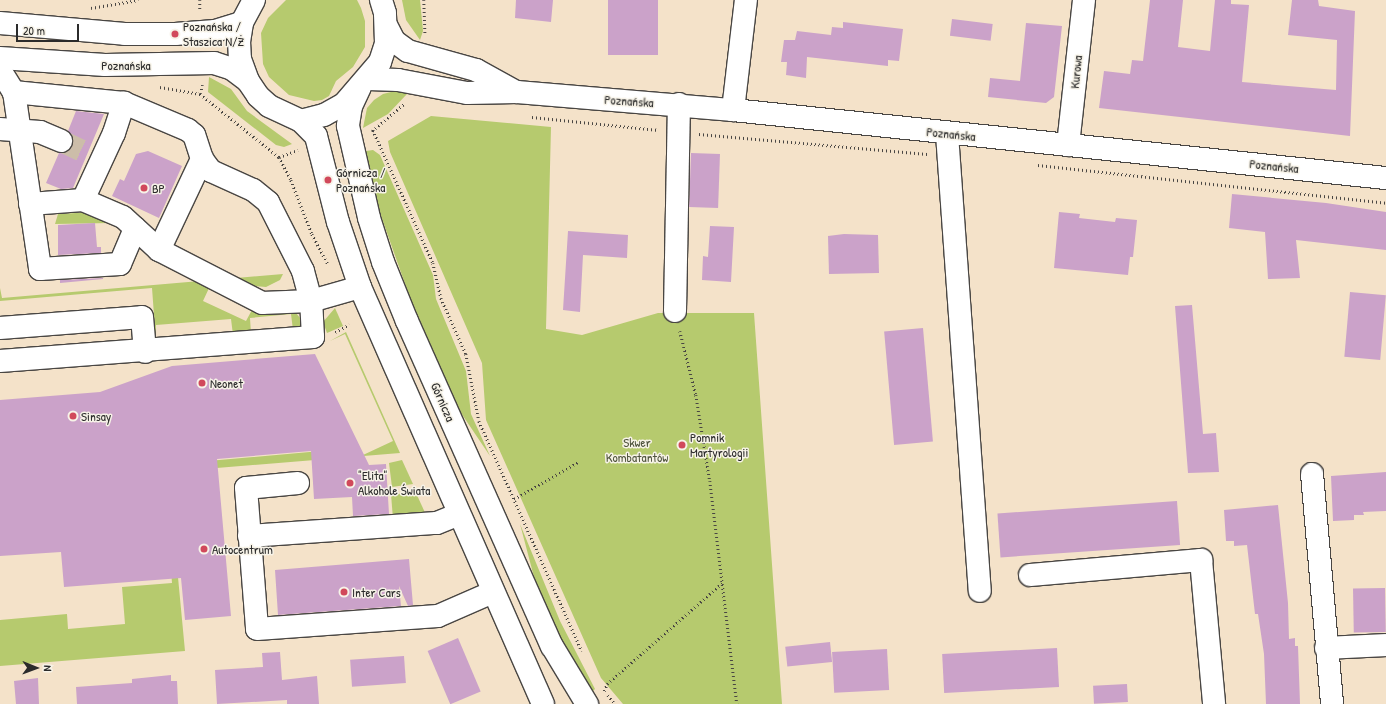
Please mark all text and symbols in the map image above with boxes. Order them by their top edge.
scale bar [18,16,81,42]
place label: Poznańska / Staszica N/Ż [183,19,244,50]
text: 20 m [23,22,45,39]
marker: Poznańska / Staszica N/Ż [170,29,180,39]
street label: Kurowa [1066,55,1086,89]
street label: Poznańska [101,57,151,73]
street label: Poznańska [604,91,654,111]
street label: Poznańska [926,124,976,144]
street label: Poznańska [1249,156,1299,176]
place label: Górnicza / Poznańska [336,165,385,196]
marker: Górnicza / Poznańska [323,175,333,185]
place label: BP [152,180,165,196]
marker: BP [139,183,149,193]
place label: Neonet [210,375,243,391]
marker: Neonet [197,378,207,388]
street label: Górnicza [428,380,458,424]
place label: Sinsay [81,408,111,424]
marker: Sinsay [68,411,78,421]
place label: Pomnik Martyrologii [690,430,748,461]
park label: Skwer Kombatantów [606,435,668,466]
marker: Pomnik Martyrologii [677,440,687,450]
place label: "Elita" Alkohole Świata [358,468,430,499]
marker: "Elita" Alkohole Świata [345,478,355,488]
place label: Autocentrum [212,541,273,557]
marker: Autocentrum [199,544,209,554]
place label: Inter Cars [352,584,401,600]
marker: Inter Cars [339,587,349,597]
north arrow [16,648,56,688]
text: N [41,665,55,671]

